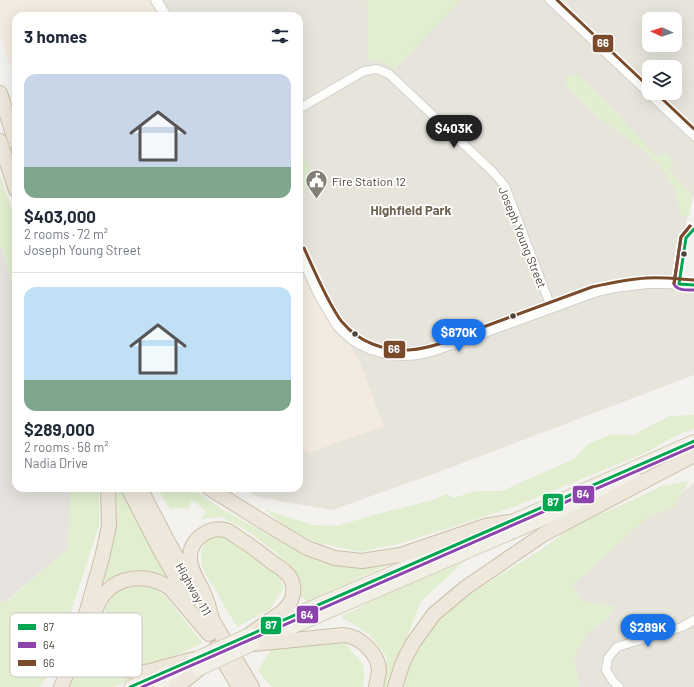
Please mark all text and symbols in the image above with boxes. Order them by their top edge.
north arrow [642,12,682,52]
map controls [642,12,682,100]
icon: filters [269,25,291,47]
text: 3 homes [24,26,87,46]
line badge: 66 [592,34,614,53]
text: 66 [597,36,609,49]
button: layers [642,60,682,100]
icon: home [122,100,194,172]
pin: $403K [426,115,482,149]
text: $403K [435,120,473,136]
public building icon: Fire Station 12 [303,168,329,201]
place label: Fire Station 12 [332,174,406,188]
street label: Joseph Young Street [496,184,550,290]
district label: Highfield Park [371,202,451,218]
text: $403,000 [24,206,96,226]
text: 2 rooms · 72 m² [24,226,108,242]
text: Joseph Young Street [24,242,141,258]
unlabelled marker [679,249,689,259]
unlabelled marker [508,311,518,321]
icon: home [122,313,194,385]
pin: $870K [431,319,487,353]
text: $870K [441,324,477,340]
unlabelled marker [350,329,360,339]
line badge: 66 [383,340,406,359]
text: 66 [388,342,400,355]
text: $289,000 [24,419,95,439]
text: 2 rooms · 58 m² [24,439,108,455]
text: Nadia Drive [24,455,88,471]
line badge: 64 [572,485,595,504]
text: 64 [577,487,590,500]
line badge: 87 [542,493,564,512]
text: 87 [547,495,559,508]
street label: Highway 111 [173,560,215,618]
line badge: 64 [296,605,319,624]
text: 64 [301,608,314,621]
legend [10,613,142,677]
pin: $289K [620,614,676,648]
line badge: 87 [260,616,282,635]
text: 87 [265,618,277,631]
text: $289K [630,619,666,635]
text: 87 [43,620,54,633]
text: 64 [43,638,55,651]
text: 66 [43,656,55,669]

